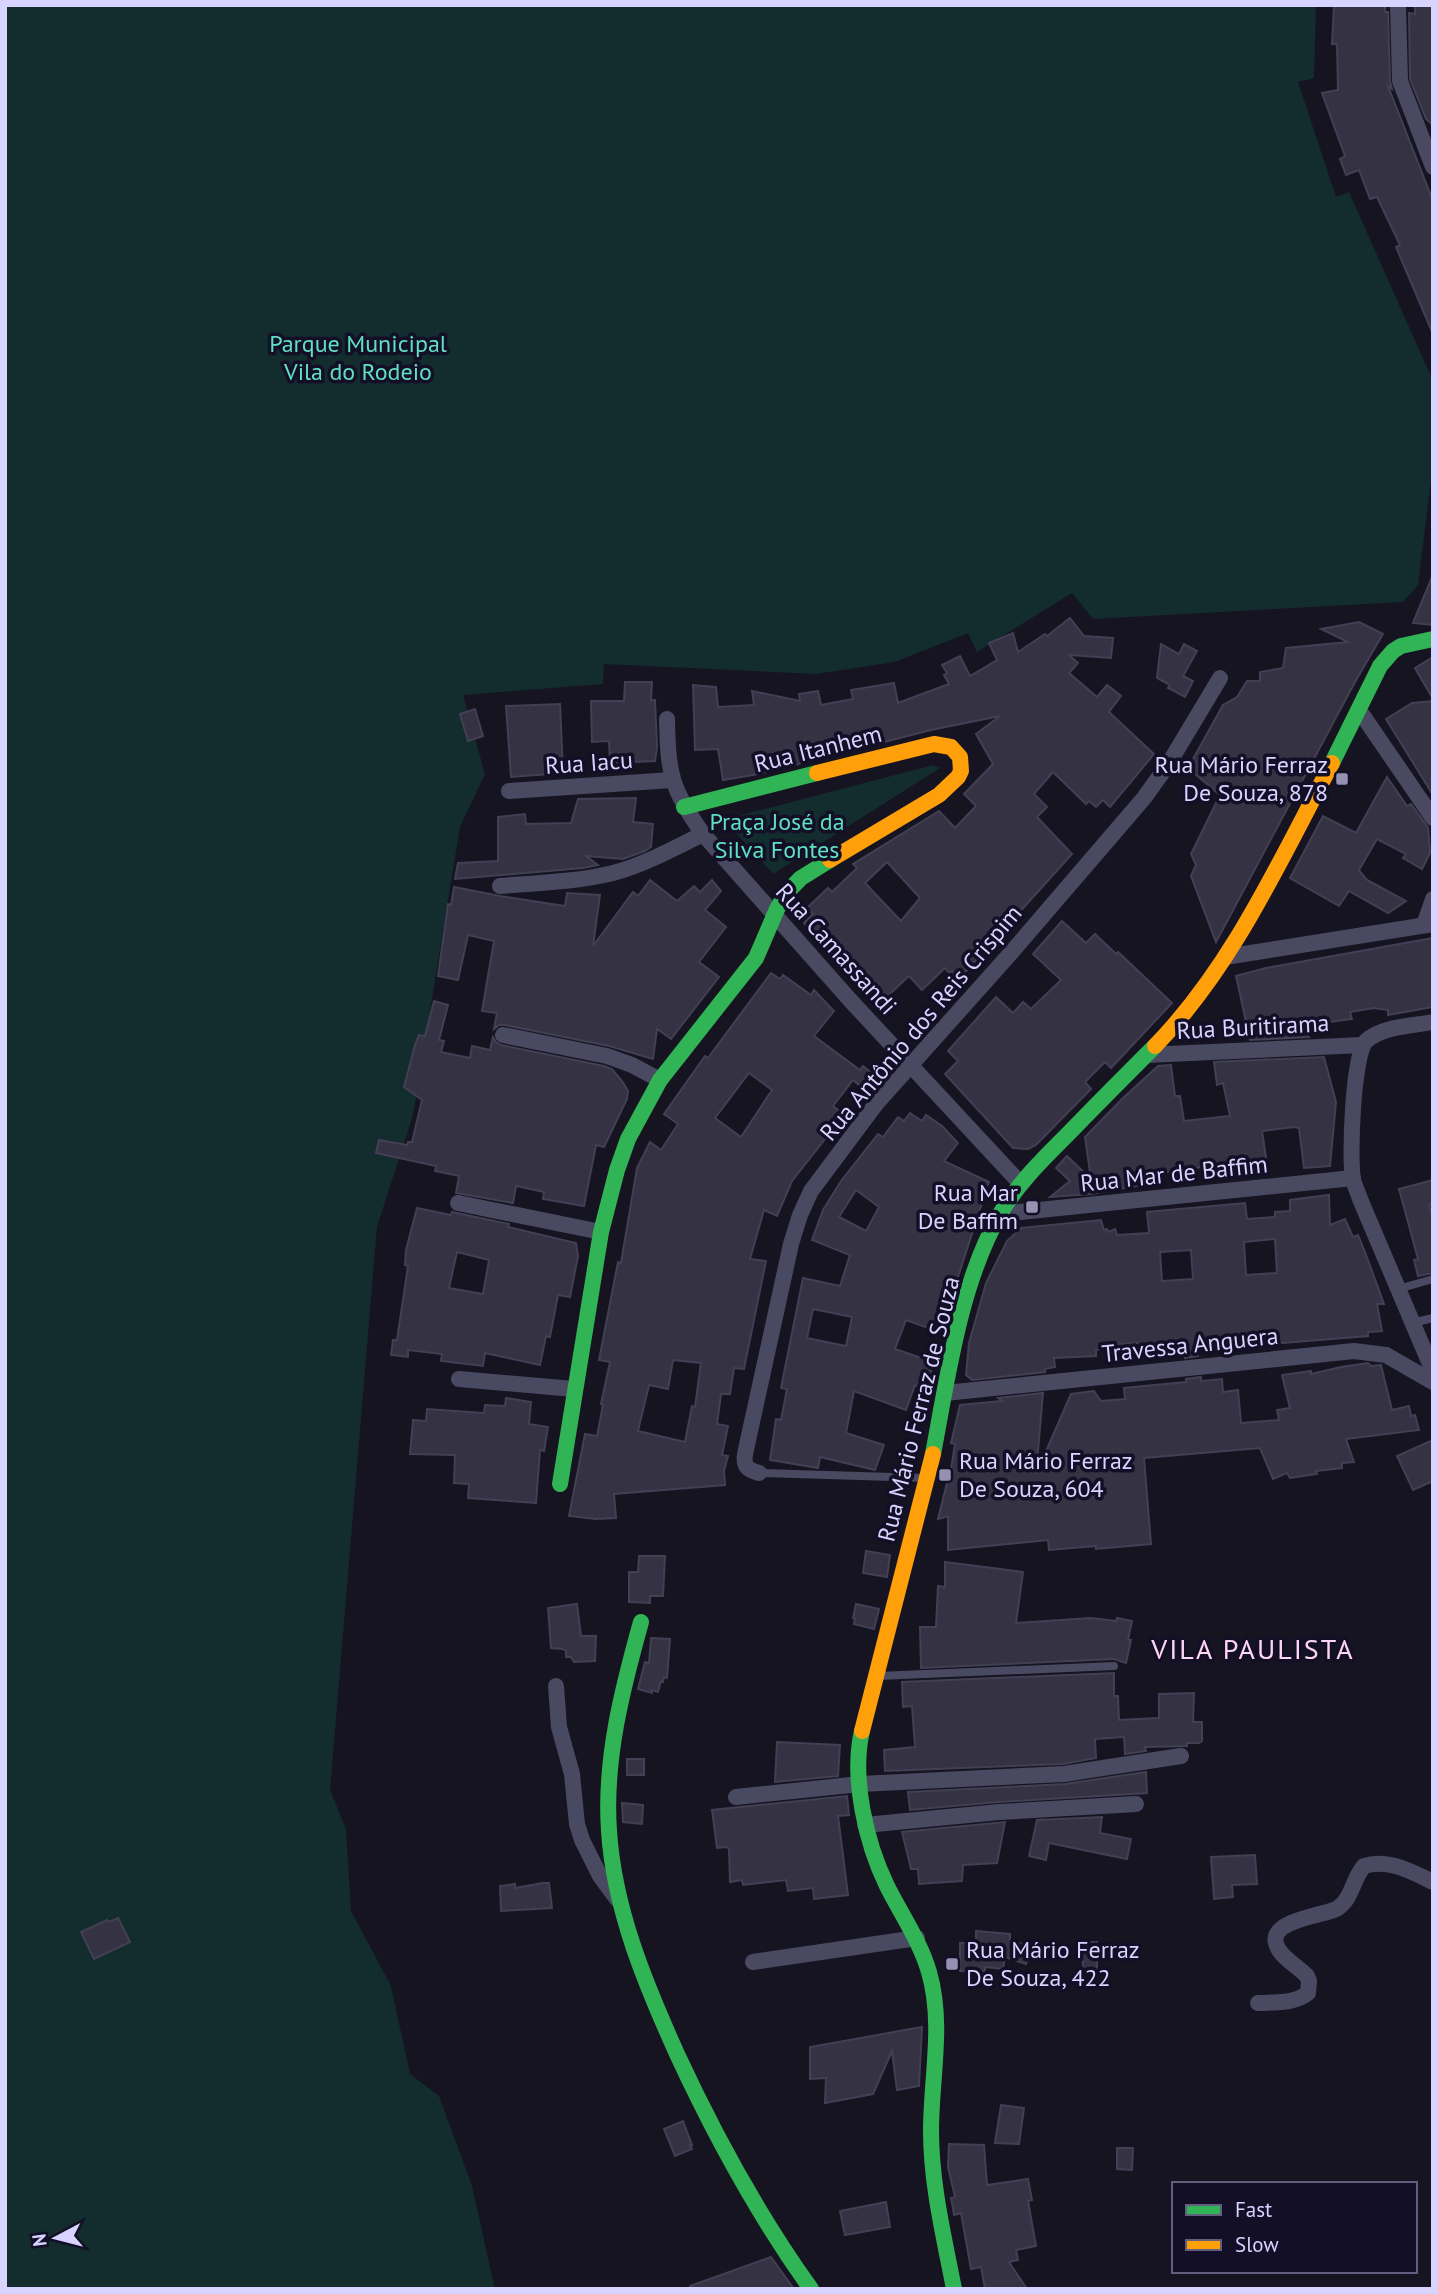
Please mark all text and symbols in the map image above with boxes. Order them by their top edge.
park label: Parque Municipal Vila do Rodeio [269,328,447,387]
street label: Rua Itanhem [751,718,885,779]
street label: Rua Iacu [544,744,634,781]
place label: Rua Mário Ferraz De Souza, 878 [1154,749,1328,808]
marker: Rua Mário Ferraz De Souza, 878 [1334,771,1350,787]
park label: Praça José da Silva Fontes [709,806,845,865]
street label: Rua Camassandi [769,876,904,1021]
street label: Rua Antônio dos Reis Crispim [813,898,1028,1147]
street label: Rua Buritirama [1176,1007,1330,1046]
street label: Rua Mar de Baffim [1079,1148,1269,1199]
place label: Rua Mar De Baffim [918,1177,1018,1236]
marker: Rua Mar De Baffim [1024,1199,1040,1215]
street label: Rua Mário Ferraz de Souza [871,1273,966,1545]
street label: Travessa Anguera [1100,1320,1280,1369]
place label: Rua Mário Ferraz De Souza, 604 [959,1445,1133,1504]
marker: Rua Mário Ferraz De Souza, 604 [937,1467,953,1483]
district label: VILA PAULISTA [1150,1630,1355,1667]
place label: Rua Mário Ferraz De Souza, 422 [966,1934,1140,1993]
marker: Rua Mário Ferraz De Souza, 422 [944,1956,960,1972]
legend [1172,2182,1417,2273]
text: Fast [1235,2196,1272,2223]
north arrow [21,2203,91,2273]
text: Slow [1235,2231,1279,2258]
text: N [26,2232,52,2248]

